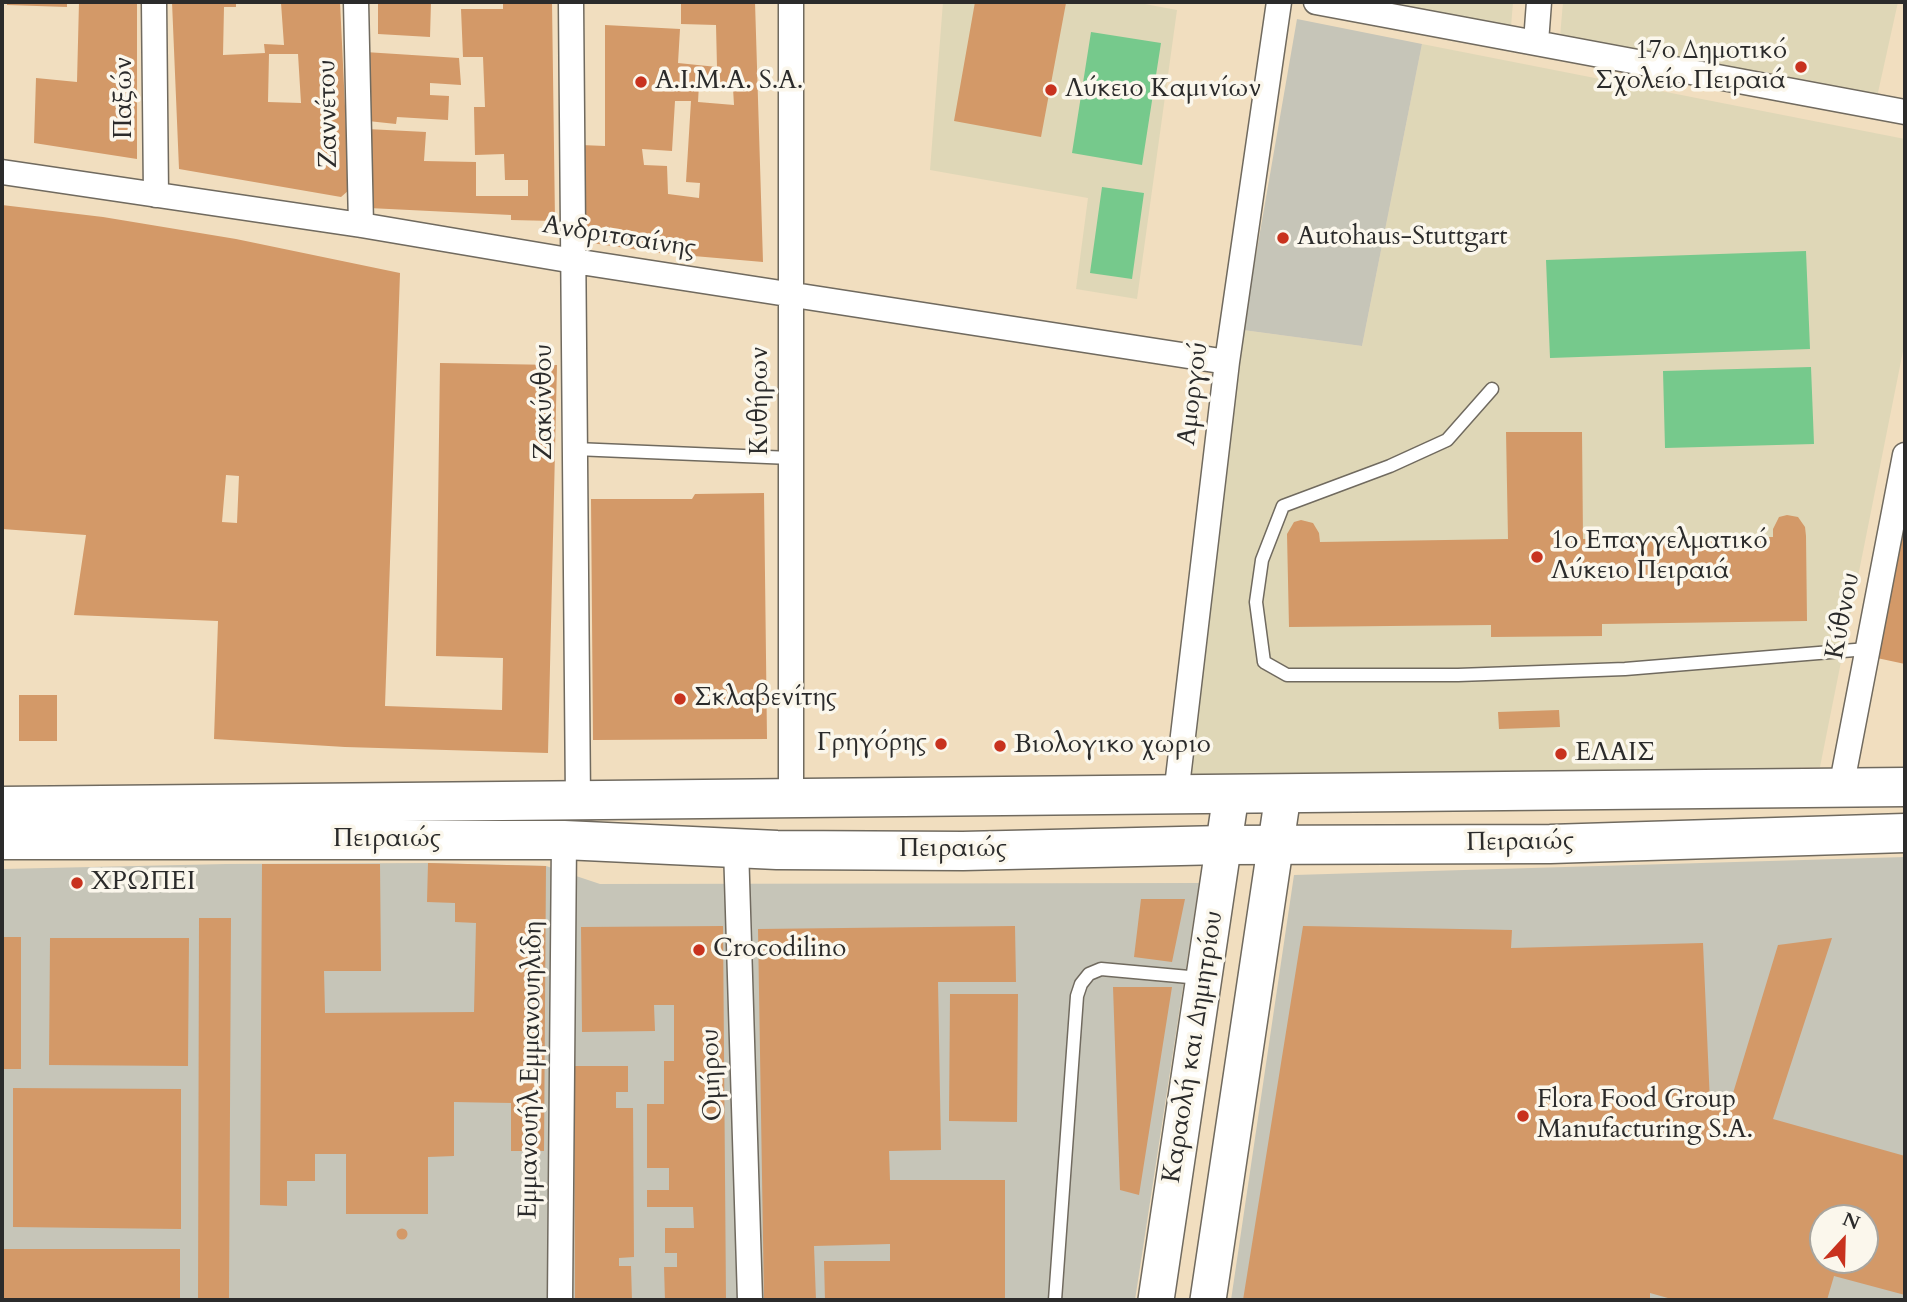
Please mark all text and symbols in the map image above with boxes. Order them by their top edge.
place label: 17ο Δημοτικό Σχολείο Πειραιά [1595,36,1787,98]
street label: Παξών [109,57,141,139]
street label: Ζαννέτου [312,59,346,169]
marker: 17ο Δημοτικό Σχολείο Πειραιά [1793,59,1809,75]
place label: A.I.M.A. S.A. [655,66,803,98]
marker: A.I.M.A. S.A. [633,74,649,90]
place label: Λύκειο Καμινίων [1065,74,1261,106]
marker: Λύκειο Καμινίων [1043,82,1059,98]
street label: Ανδριτσαίνης [540,210,698,266]
place label: Autohaus-Stuttgart [1297,222,1508,254]
marker: Autohaus-Stuttgart [1275,230,1291,246]
street label: Αμοργού [1172,341,1216,447]
street label: Ζακύνθου [529,344,561,460]
street label: Κυθήρων [745,347,777,455]
place label: 1ο Επαγγελματικό Λύκειο Πειραιά [1551,526,1767,588]
marker: 1ο Επαγγελματικό Λύκειο Πειραιά [1529,549,1545,565]
street label: Κύθνου [1820,570,1868,662]
place label: Σκλαβενίτης [694,683,837,715]
marker: Σκλαβενίτης [672,691,688,707]
place label: Γρηγόρης [817,728,927,760]
place label: Βιολογικο χωριο [1014,730,1211,762]
marker: Γρηγόρης [933,736,949,752]
marker: Βιολογικο χωριο [992,738,1008,754]
place label: ΕΛΑΙΣ [1575,738,1655,770]
marker: ΕΛΑΙΣ [1553,746,1569,762]
street label: Πειραιώς [333,824,441,856]
street label: Πειραιώς [1466,826,1574,860]
street label: Πειραιώς [899,834,1007,866]
place label: ΧΡΩΠΕΙ [91,867,196,899]
marker: ΧΡΩΠΕΙ [69,875,85,891]
street label: Καραολή και Δημητρίου [1157,909,1231,1185]
street label: Εμμανουήλ Εμμανουηλίδη [514,921,550,1219]
place label: Crocodilino [713,934,846,966]
marker: Crocodilino [691,942,707,958]
street label: Ομήρου [696,1028,730,1122]
place label: Flora Food Group Manufacturing S.A. [1537,1085,1753,1146]
marker: Flora Food Group Manufacturing S.A. [1515,1108,1531,1124]
north arrow [1809,1204,1879,1274]
text: N [1839,1206,1864,1237]

